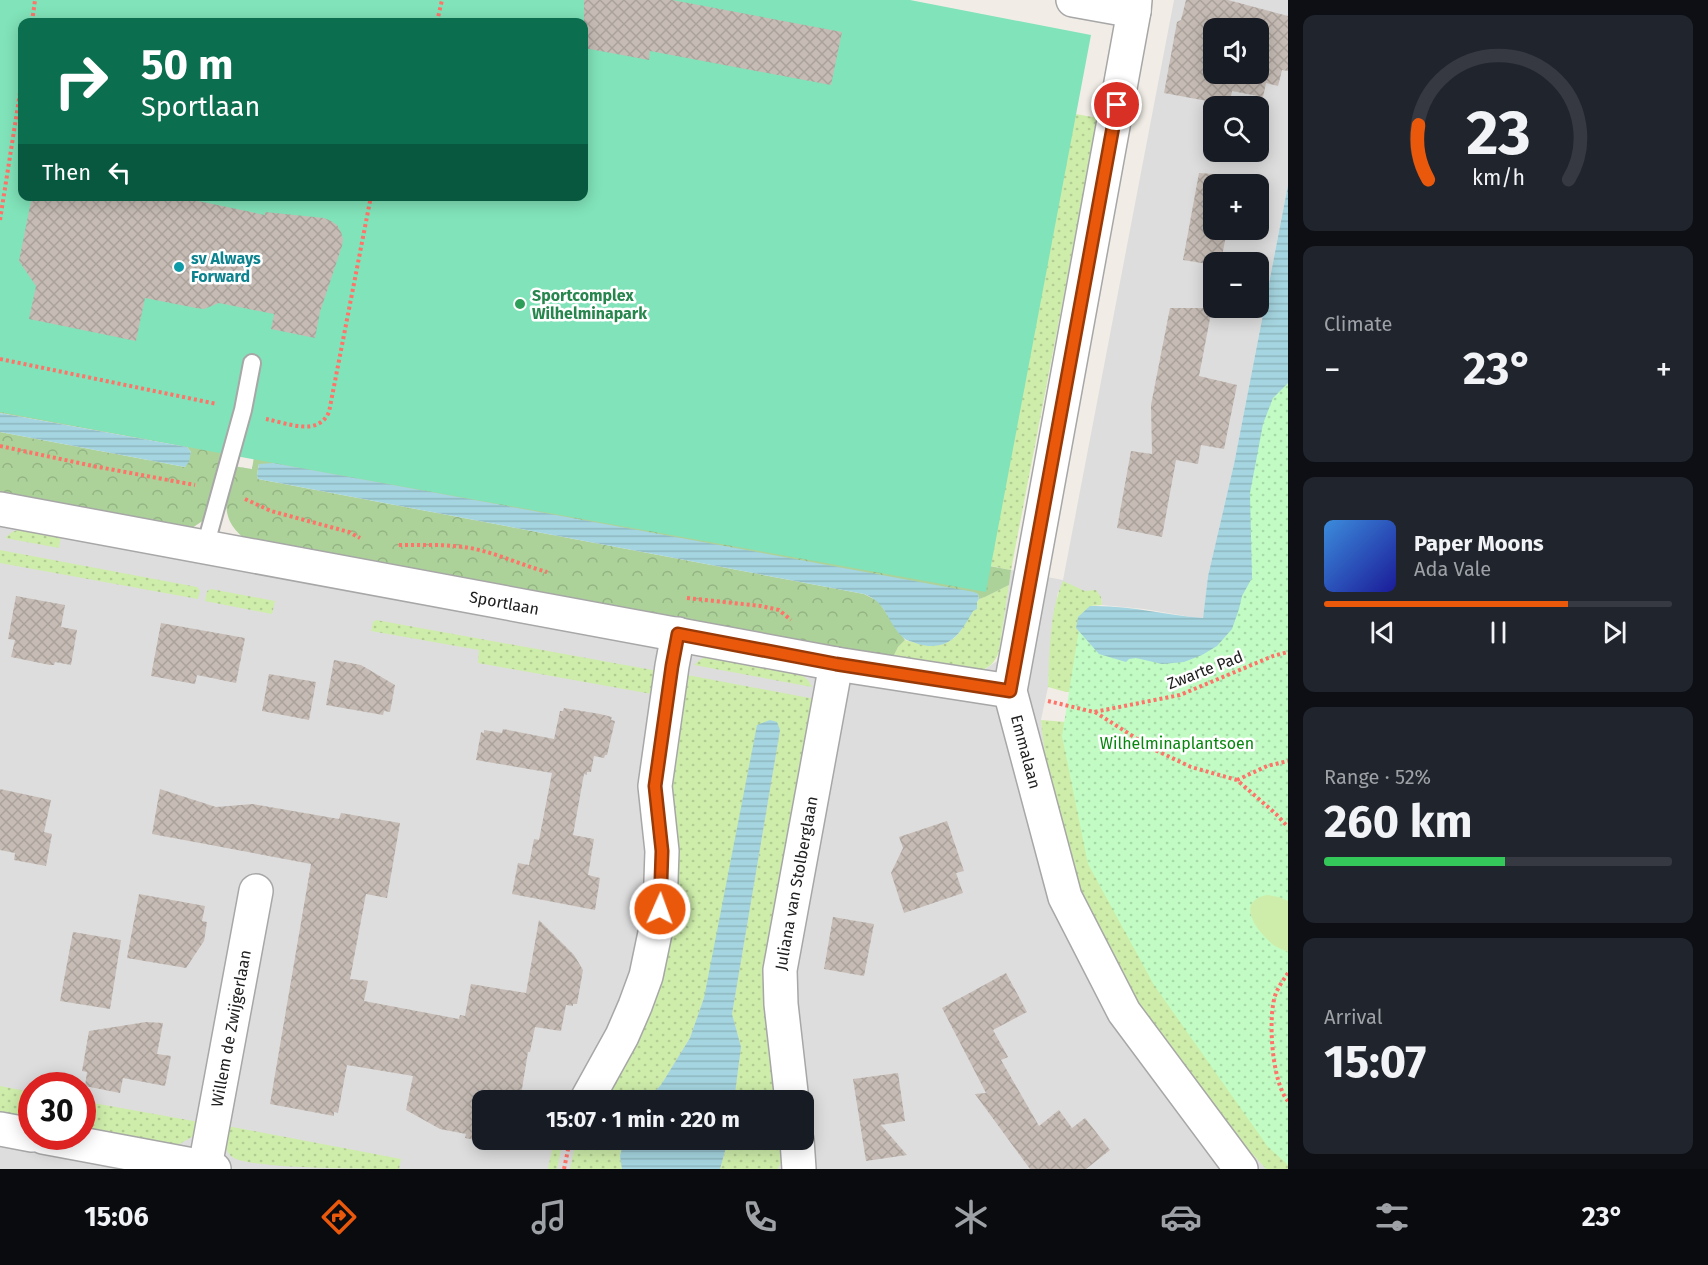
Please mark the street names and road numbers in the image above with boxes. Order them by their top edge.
street label: Sportlaan [468,587,541,618]
street label: Zwarte Pad [1164,647,1246,693]
street label: Emmalaan [1007,713,1045,791]
street label: Juliana van Stolberglaan [771,794,821,972]
street label: Willem de Zwijgerlaan [207,948,254,1108]

